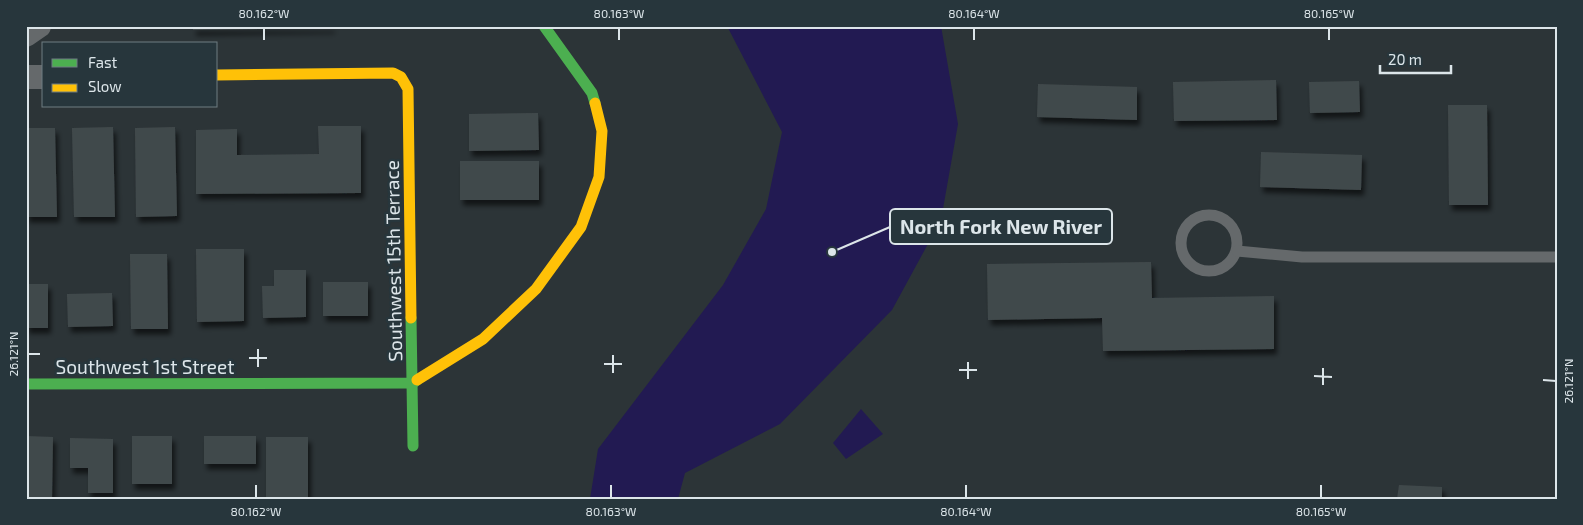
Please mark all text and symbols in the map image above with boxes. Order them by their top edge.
text: 80.162°W [239,6,289,20]
text: 80.163°W [594,6,644,20]
text: 80.164°W [948,6,1000,20]
text: 80.165°W [1304,6,1354,20]
legend [42,42,218,108]
scale bar [1380,42,1452,74]
text: 20 m [1388,50,1422,68]
text: Fast [88,53,118,71]
text: Slow [88,77,122,95]
street label: Southwest 15th Terrace [380,160,406,362]
callout: North Fork New River [890,209,1112,244]
text: North Fork New River [900,214,1102,238]
text: 26.121°N [6,332,20,376]
street label: Southwest 1st Street [56,355,234,378]
text: 26.121°N [1561,359,1575,403]
text: 80.162°W [231,504,281,518]
text: 80.163°W [586,504,636,518]
text: 80.164°W [940,504,992,518]
text: 80.165°W [1296,504,1346,518]

